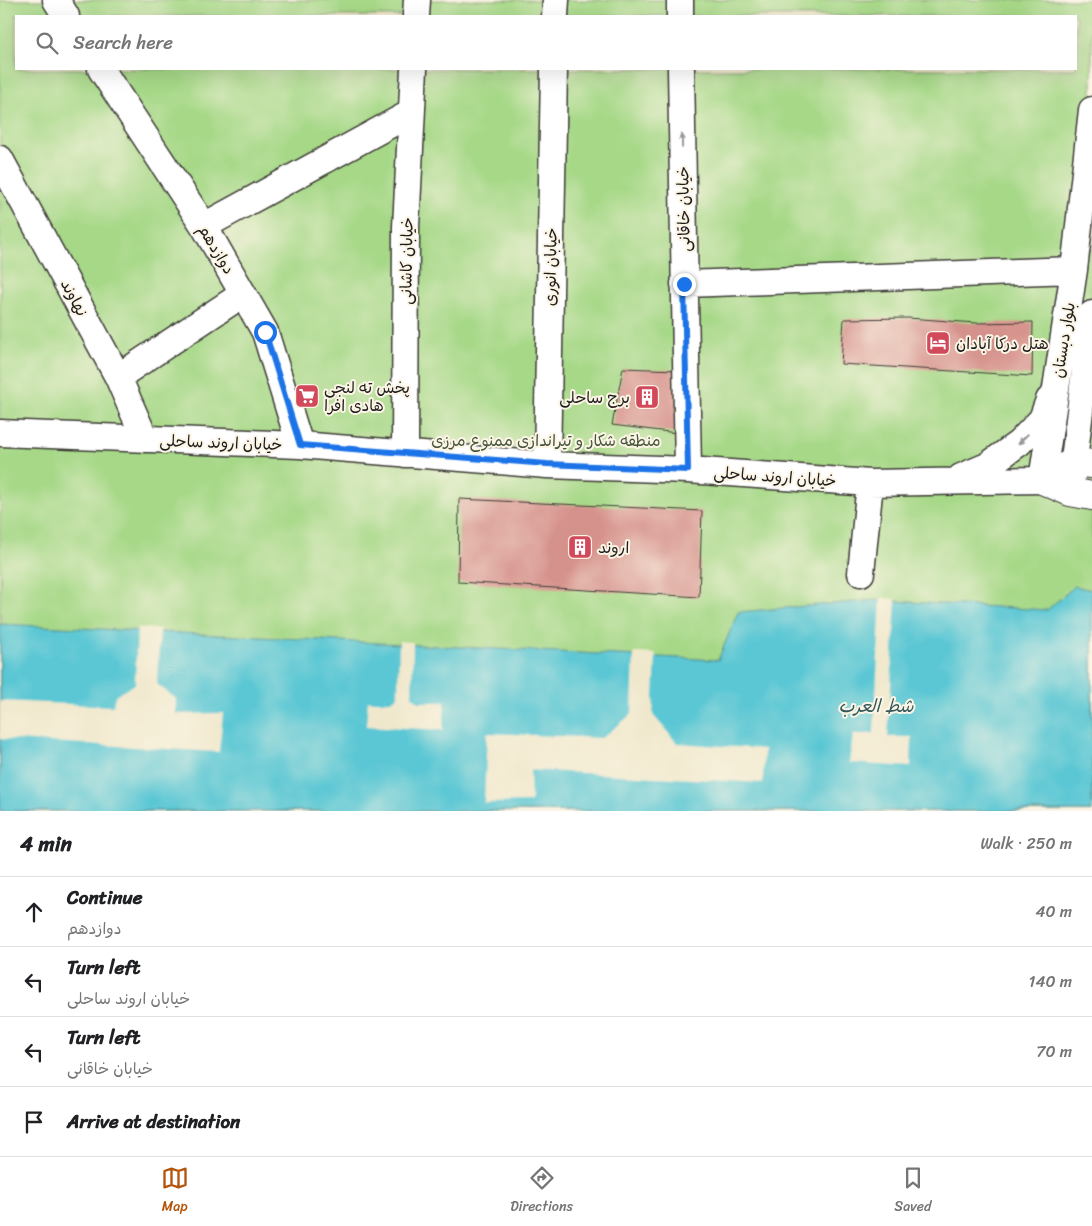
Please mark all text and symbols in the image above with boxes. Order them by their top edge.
search box [15,15,1077,70]
text: Search here [73,26,173,59]
icon: search [33,29,61,57]
one-way arrow [678,133,686,149]
street label: خیابان خاقانی [668,166,699,252]
street label: خیابان کاشانی [391,217,422,305]
street label: دوازدهم [190,218,243,280]
street label: خیابان انوری [535,228,566,306]
route end [673,273,696,296]
street label: نهاوند [52,274,97,323]
street label: بلوار دبستان [1043,300,1084,380]
route start [254,321,277,344]
place label: هتل درکا آبادان [956,329,1049,358]
hotel icon: هتل درکا آبادان [925,330,951,356]
place label: پخش ته لنجی هادی افرا [324,373,410,420]
supermarket icon: پخش ته لنجی هادی افرا [294,383,320,409]
place label: برج ساحلی [559,383,630,412]
building icon: برج ساحلی [634,384,660,410]
street label: خیابان اروند ساحلی [159,426,283,459]
park label: منطقه شکار و تیراندازی ممنوع مرزی [431,426,661,455]
one-way arrow [1017,433,1029,445]
street label: خیابان اروند ساحلی [713,458,837,495]
place label: اروند [598,533,629,562]
building icon: اروند [567,534,593,560]
water label: شط العرب [839,690,915,722]
text: 4 min [20,825,72,863]
text: Walk · 250 m [980,829,1072,858]
text: Continue [67,881,143,914]
text: 40 m [1035,897,1072,926]
icon: ahead [20,898,48,926]
text: دوازدهم [67,914,121,943]
text: Turn left [67,951,140,984]
text: 140 m [1029,967,1072,996]
icon: left [20,968,48,996]
text: خیابان اروند ساحلی [67,984,190,1013]
text: Turn left [67,1021,140,1054]
text: 70 m [1036,1037,1072,1066]
icon: left [20,1038,48,1066]
text: خیابان خاقانی [67,1054,153,1083]
text: Arrive at destination [67,1105,240,1138]
icon: arrive [20,1108,48,1136]
tab: Map [161,1164,189,1219]
tab: Directions [510,1164,573,1219]
tab: Saved [894,1164,931,1219]

